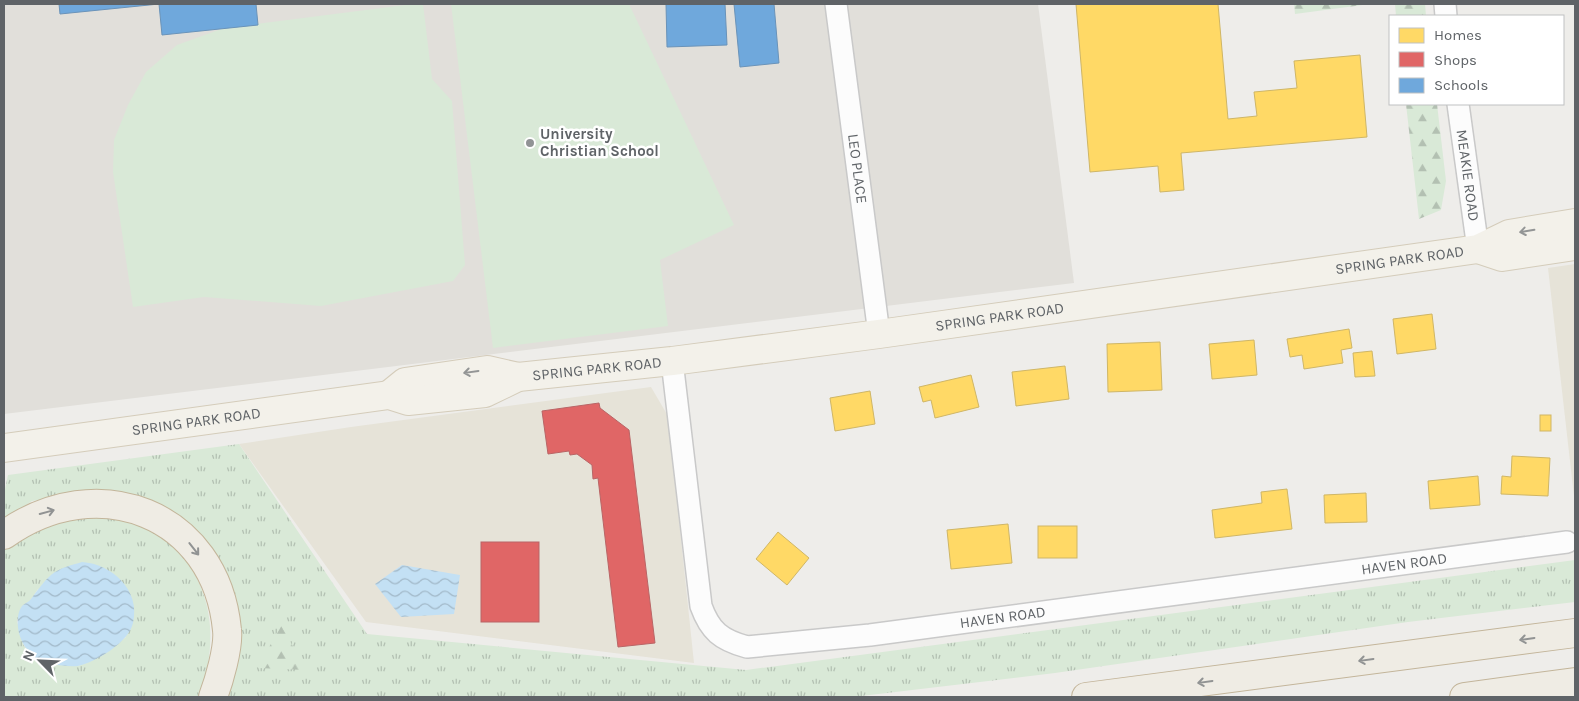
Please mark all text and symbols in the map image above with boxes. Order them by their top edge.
legend [1389,15,1564,105]
text: Homes [1434,26,1482,44]
text: Shops [1434,51,1477,69]
text: Schools [1434,76,1488,94]
place label: University Christian School [540,125,659,160]
street label: MEAKIE ROAD [1453,128,1483,222]
street label: LEO PLACE [844,133,871,205]
marker: University Christian School [524,137,536,149]
one-way arrow [1520,227,1536,237]
street label: SPRING PARK ROAD [1334,242,1465,278]
street label: SPRING PARK ROAD [934,299,1065,335]
street label: SPRING PARK ROAD [531,353,662,384]
one-way arrow [463,367,479,377]
street label: SPRING PARK ROAD [131,404,262,439]
one-way arrow [38,507,54,517]
one-way arrow [189,542,199,556]
street label: HAVEN ROAD [1360,549,1448,578]
street label: HAVEN ROAD [959,603,1047,632]
one-way arrow [1519,634,1535,644]
north arrow [15,636,65,686]
text: N [19,648,38,664]
one-way arrow [1358,655,1374,665]
one-way arrow [1197,677,1213,687]

